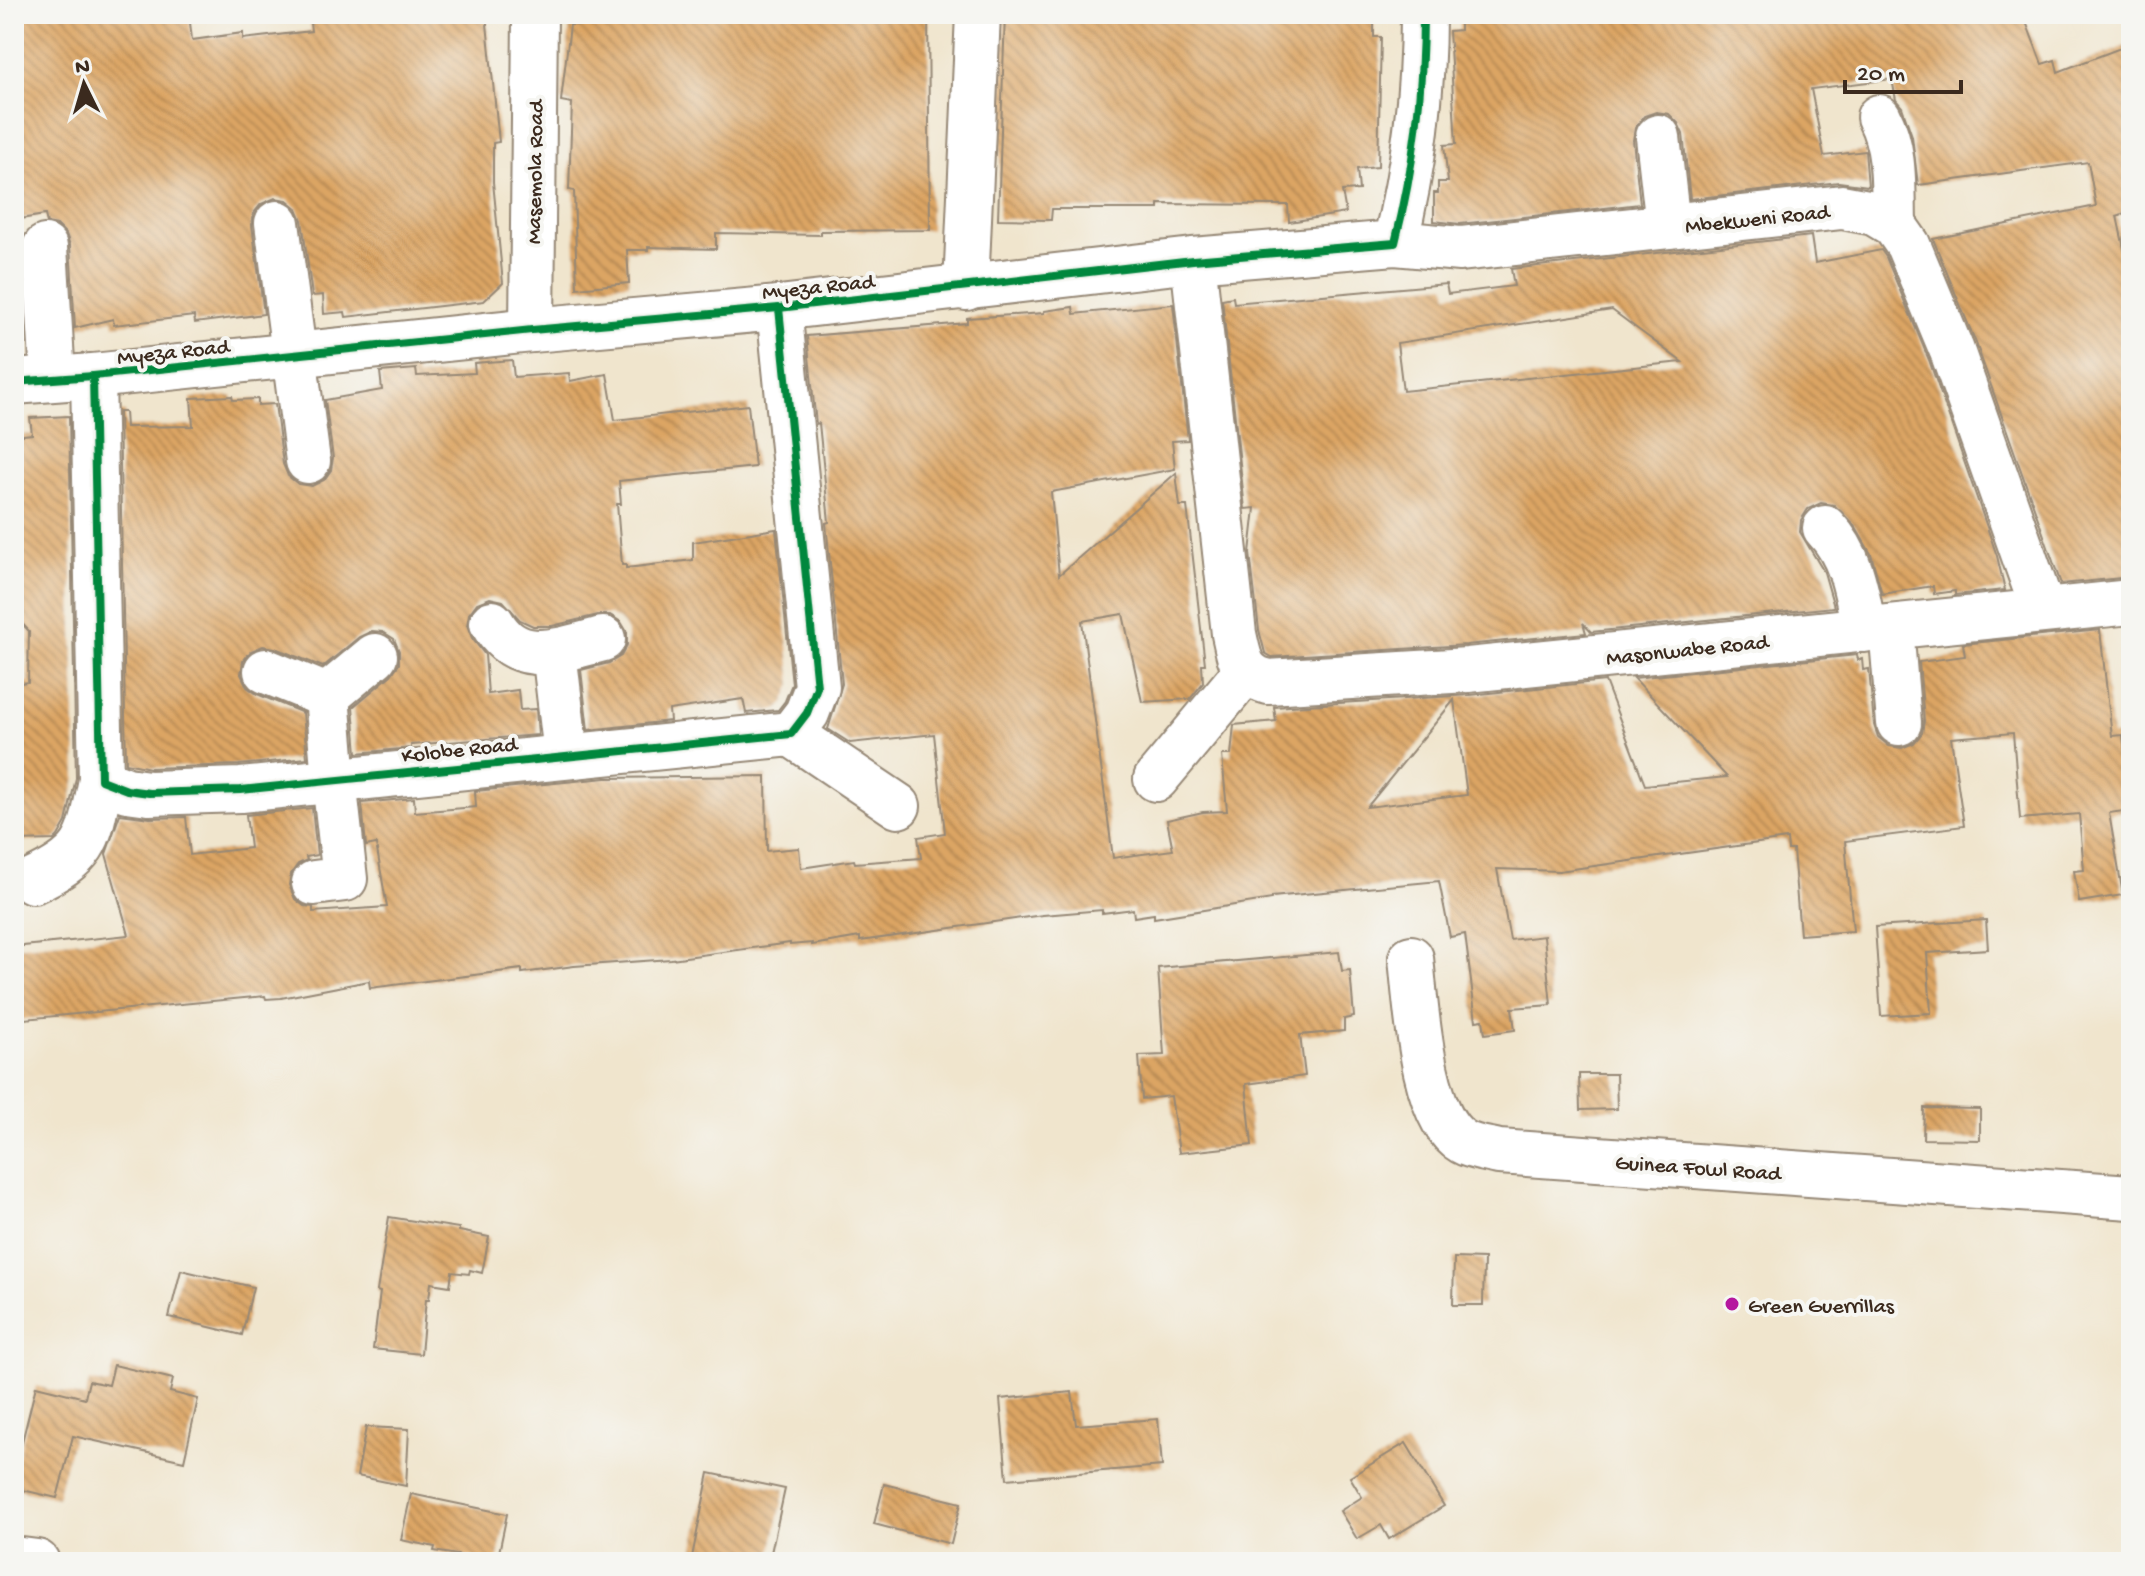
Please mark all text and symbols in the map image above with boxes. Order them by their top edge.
north arrow [44,44,124,124]
scale bar [1845,44,1961,94]
text: N [74,54,91,82]
text: 20 m [1857,61,1905,90]
street label: Masemola Road [523,98,551,244]
street label: Mbekweni Road [1684,200,1833,241]
street label: Myeza Road [761,270,878,308]
street label: Myeza Road [116,335,233,373]
street label: Masonwabe Road [1605,630,1772,673]
street label: Kolobe Road [400,733,521,771]
street label: Guinea Fowl Road [1614,1151,1784,1189]
marker: Green Guerrillas [1723,1295,1741,1313]
place label: Green Guerrillas [1748,1295,1895,1321]

